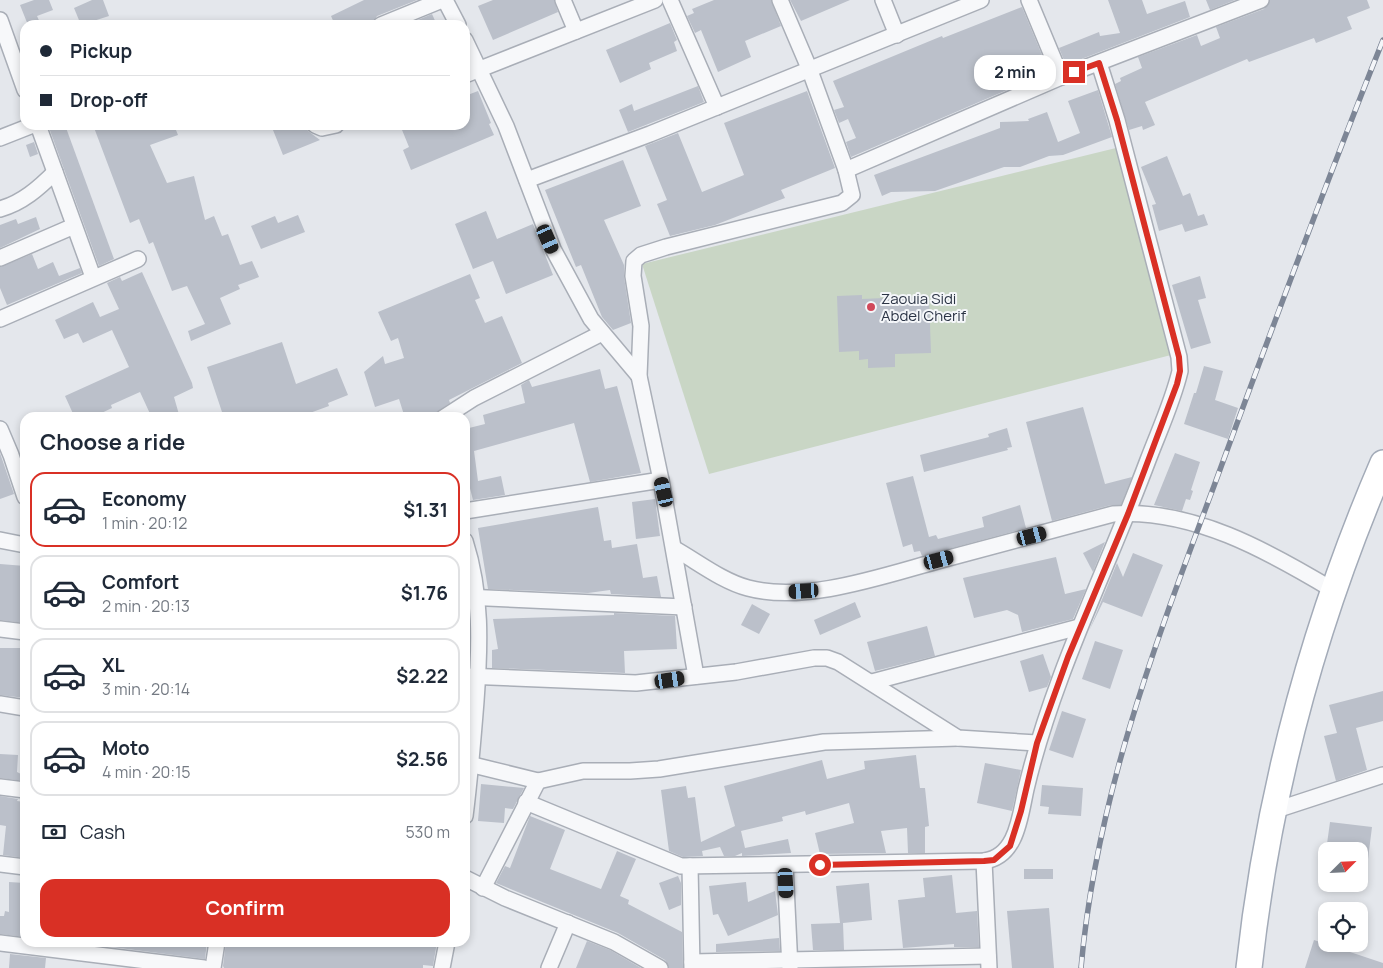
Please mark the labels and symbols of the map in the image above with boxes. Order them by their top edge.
callout: 2 min [974,54,1056,90]
route end [1063,61,1085,83]
car [535,222,560,256]
place label: Zaouia Sidi Abdel Cherif [881,288,967,326]
marker: Zaouia Sidi Abdel Cherif [865,301,877,313]
car [653,476,674,508]
car [1015,525,1048,547]
car [922,549,955,571]
car [788,583,819,599]
car [654,670,685,690]
north arrow [1318,842,1368,892]
route start [809,854,831,876]
car [777,868,794,898]

